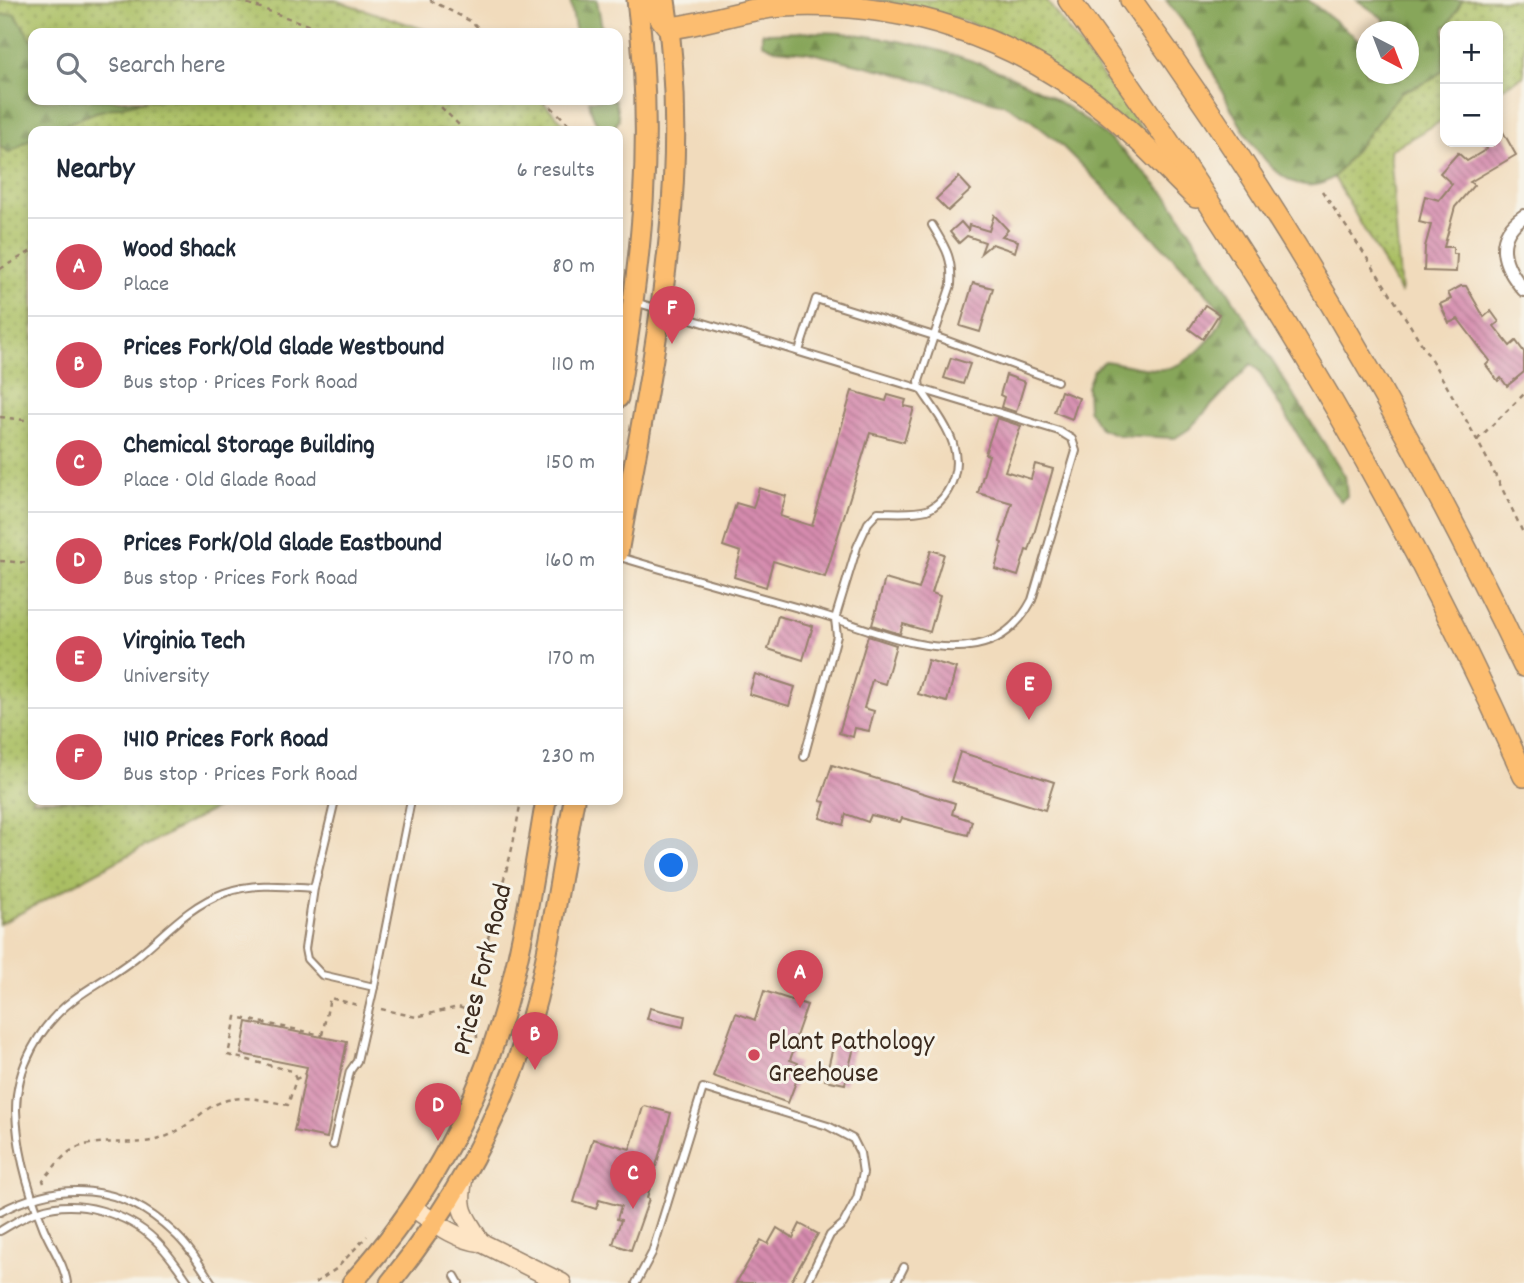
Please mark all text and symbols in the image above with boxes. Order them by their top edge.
north arrow [1356,21,1419,84]
map controls [1440,21,1503,147]
button: + [1440,21,1503,84]
search box [28,28,623,105]
icon: search [52,48,90,86]
text: Search here [108,48,226,85]
button: − [1440,84,1503,147]
text: Nearby [56,150,134,193]
text: 6 results [517,155,595,188]
text: Wood Shack [123,232,236,269]
text: A [73,251,85,284]
text: 80 m [552,251,595,284]
text: Place [123,269,169,302]
pin: F [649,286,695,344]
text: Prices Fork/Old Glade Westbound [123,330,444,367]
text: B [74,349,84,382]
text: 110 m [551,349,595,382]
text: Bus stop · Prices Fork Road [123,367,358,400]
text: Chemical Storage Building [123,428,375,465]
text: C [73,447,85,480]
text: 150 m [546,447,595,480]
text: Place · Old Glade Road [123,465,317,498]
text: Prices Fork/Old Glade Eastbound [123,526,442,563]
text: D [73,545,85,578]
text: 160 m [545,545,595,578]
text: Bus stop · Prices Fork Road [123,563,358,596]
text: Virginia Tech [123,624,245,661]
text: E [74,643,84,676]
text: 170 m [548,643,595,676]
text: University [123,661,209,694]
pin: E [1006,662,1052,720]
text: 1410 Prices Fork Road [123,722,328,759]
text: F [74,741,84,774]
text: 230 m [541,741,595,774]
text: Bus stop · Prices Fork Road [123,759,358,792]
your location [654,848,688,882]
street label: Prices Fork Road [444,880,525,1060]
pin: A [777,950,823,1008]
pin: B [512,1012,558,1070]
place label: Plant Pathology Greehouse [768,1024,935,1096]
marker: Plant Pathology Greehouse [746,1047,762,1063]
pin: D [415,1083,461,1141]
pin: C [610,1151,656,1209]

